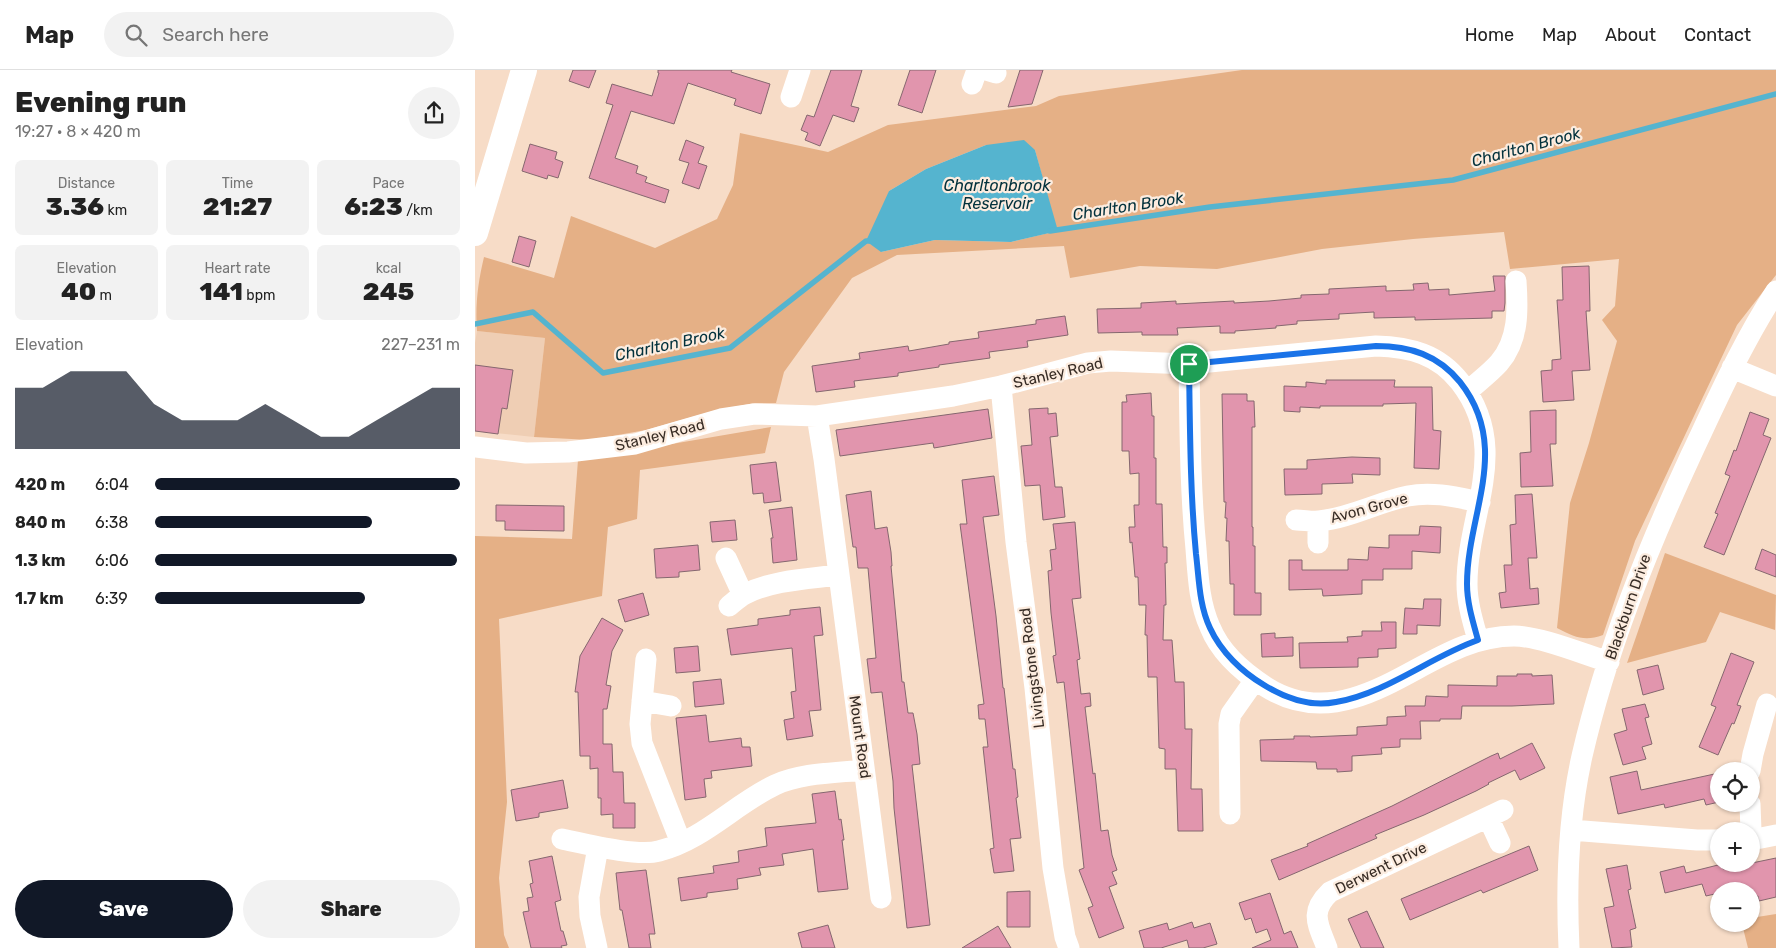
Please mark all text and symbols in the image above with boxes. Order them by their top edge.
search box [104,12,454,57]
text: Map [25,21,74,49]
icon: search [122,21,150,49]
text: Search here [162,23,269,46]
text: Home [1465,24,1514,46]
text: Map [1542,24,1577,46]
text: About [1605,24,1656,46]
text: Contact [1684,24,1751,46]
text: Evening run [15,86,186,119]
button: share [408,87,460,139]
text: 19:27 · 8 × 420 m [15,122,141,141]
water label: Charlton Brook [1469,123,1583,171]
text: Distance [58,175,115,192]
text: Time [222,175,253,192]
text: Pace [372,175,405,192]
water label: Charltonbrook Reservoir [944,176,1051,213]
water label: Charlton Brook [1071,188,1186,224]
text: 3.36 [46,192,104,221]
text: 21:27 [203,192,272,221]
text: 6:23 [344,192,403,221]
text: km [104,202,127,219]
text: /km [403,202,433,219]
text: Elevation [57,260,117,277]
text: Heart rate [205,260,270,277]
text: kcal [376,260,401,277]
text: 40 [61,277,96,306]
text: 141 [200,277,243,306]
text: 245 [363,277,414,306]
text: m [96,287,112,304]
text: bpm [243,287,275,304]
water label: Charlton Brook [613,323,728,365]
text: Elevation [15,335,84,354]
text: 227–231 m [381,335,460,354]
pin [1168,343,1210,385]
icon: arrive [1175,350,1203,378]
street label: Stanley Road [1011,354,1105,392]
street label: Stanley Road [613,415,707,455]
text: 420 m [15,475,65,494]
text: 6:04 [95,475,129,494]
street label: Avon Grove [1328,489,1410,527]
text: 840 m [15,513,66,532]
text: 6:38 [95,513,129,532]
text: 1.3 km [15,551,65,570]
text: 6:06 [95,551,129,570]
street label: Blackburn Drive [1602,552,1654,662]
text: 1.7 km [15,589,64,608]
text: 6:39 [95,589,128,608]
street label: Livingstone Road [1016,607,1048,729]
street label: Mount Road [845,694,875,780]
map controls [1710,762,1760,932]
button: locate [1710,762,1760,812]
button: + [1710,822,1760,872]
street label: Derwent Drive [1332,838,1430,898]
button: Save [15,880,233,938]
button: Share [243,880,460,938]
button: − [1710,882,1760,932]

